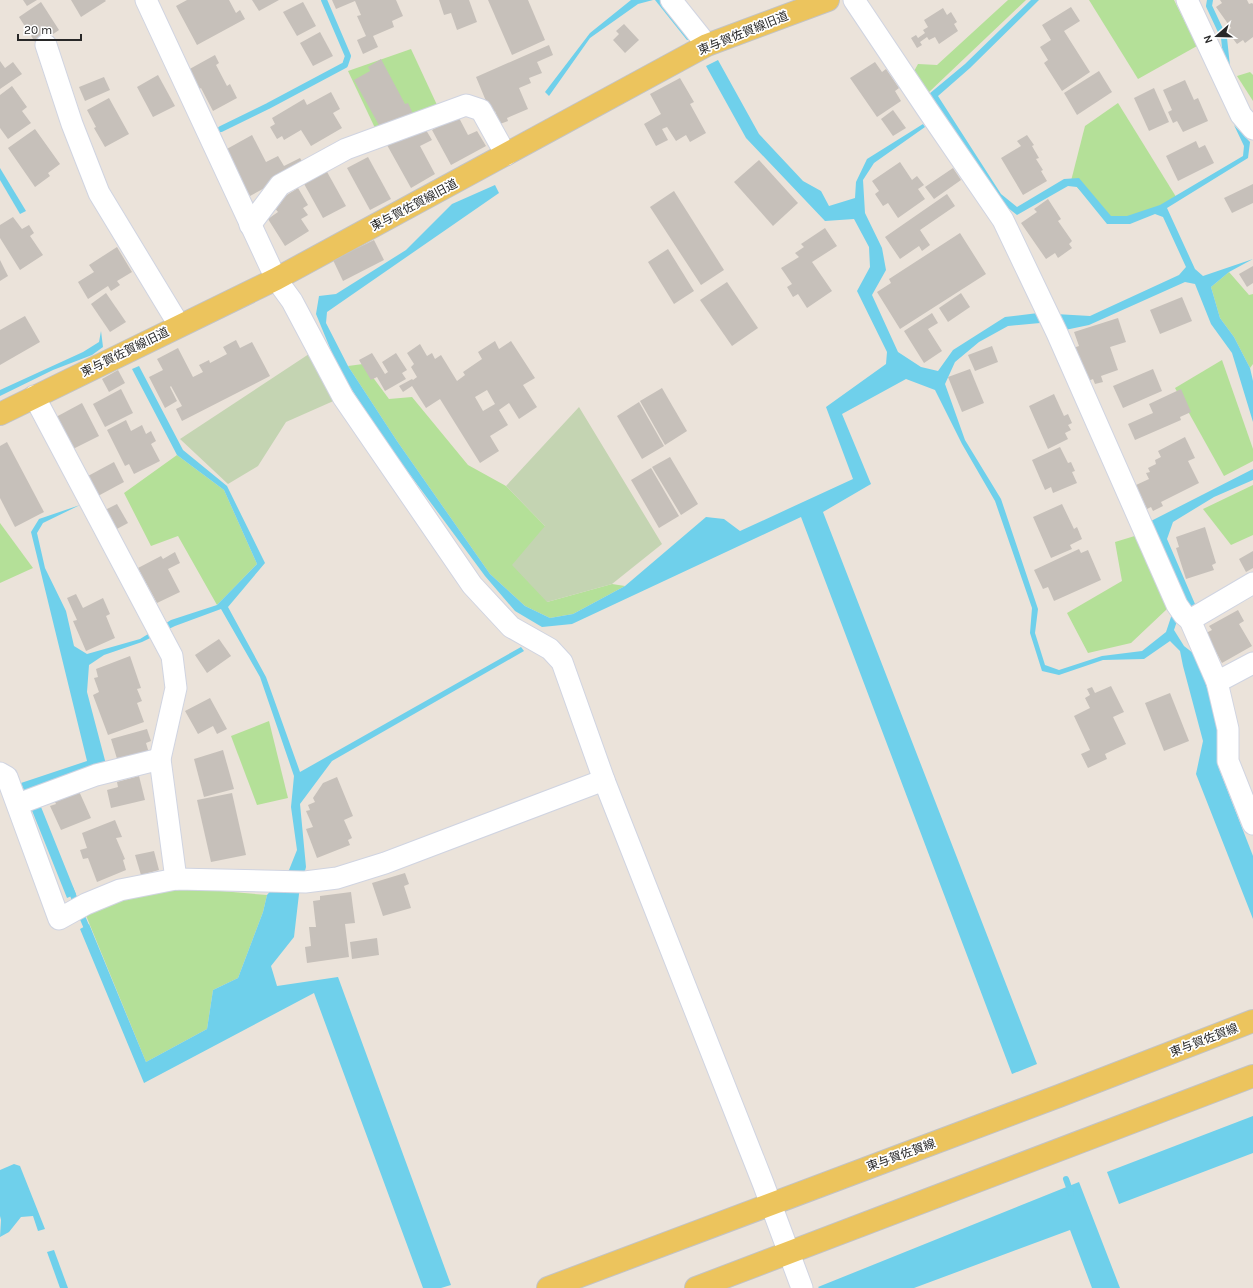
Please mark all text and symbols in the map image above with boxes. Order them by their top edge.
street label: 東与賀佐賀線旧道 [696,9,790,57]
scale bar [18,16,81,42]
north arrow [1197,16,1237,56]
text: 20 m [24,23,52,37]
text: N [1201,33,1216,45]
street label: 東与賀佐賀線旧道 [368,176,460,234]
street label: 東与賀佐賀線旧道 [79,325,171,379]
street label: 東与賀佐賀線 [1168,1021,1240,1059]
street label: 東与賀佐賀線 [865,1136,937,1174]

